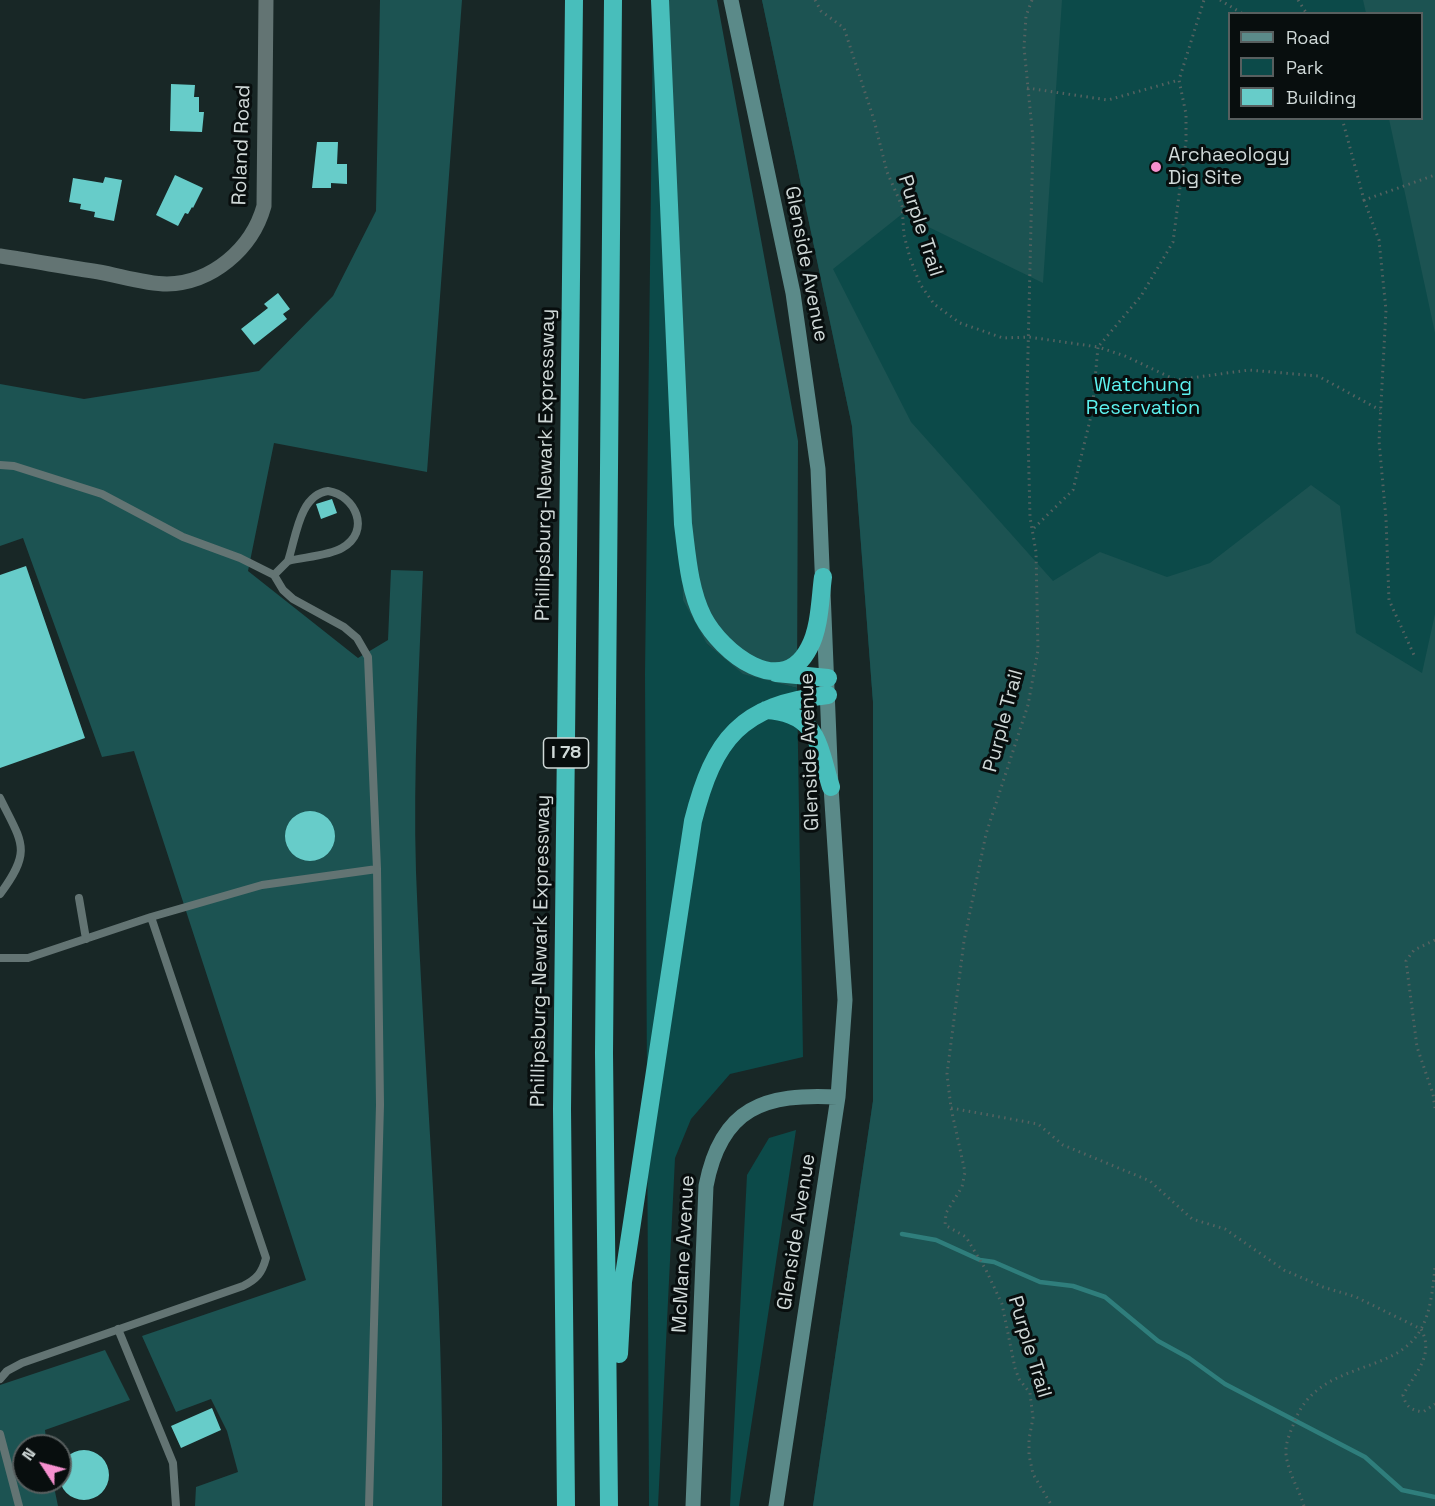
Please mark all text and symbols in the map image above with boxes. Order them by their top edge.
legend [1228,12,1423,120]
text: Road [1286,26,1330,49]
text: Park [1286,56,1323,79]
street label: Roland Road [228,84,256,206]
text: Building [1286,86,1356,109]
place label: Archaeology Dig Site [1168,144,1290,191]
marker: Archaeology Dig Site [1149,160,1163,174]
street label: Purple Trail [892,172,948,280]
street label: Glenside Avenue [779,184,833,344]
street label: Phillipsburg-Newark Expressway [531,309,561,621]
park label: Watchung Reservation [1086,374,1200,421]
street label: Purple Trail [979,667,1029,775]
street label: Glenside Avenue [795,673,825,831]
road number: I 78 [544,738,588,768]
street label: Phillipsburg-Newark Expressway [526,795,556,1107]
street label: Glenside Avenue [773,1152,821,1312]
street label: McMane Avenue [668,1175,700,1333]
street label: Purple Trail [1002,1293,1056,1401]
north arrow [12,1434,72,1494]
text: N [17,1444,40,1465]

